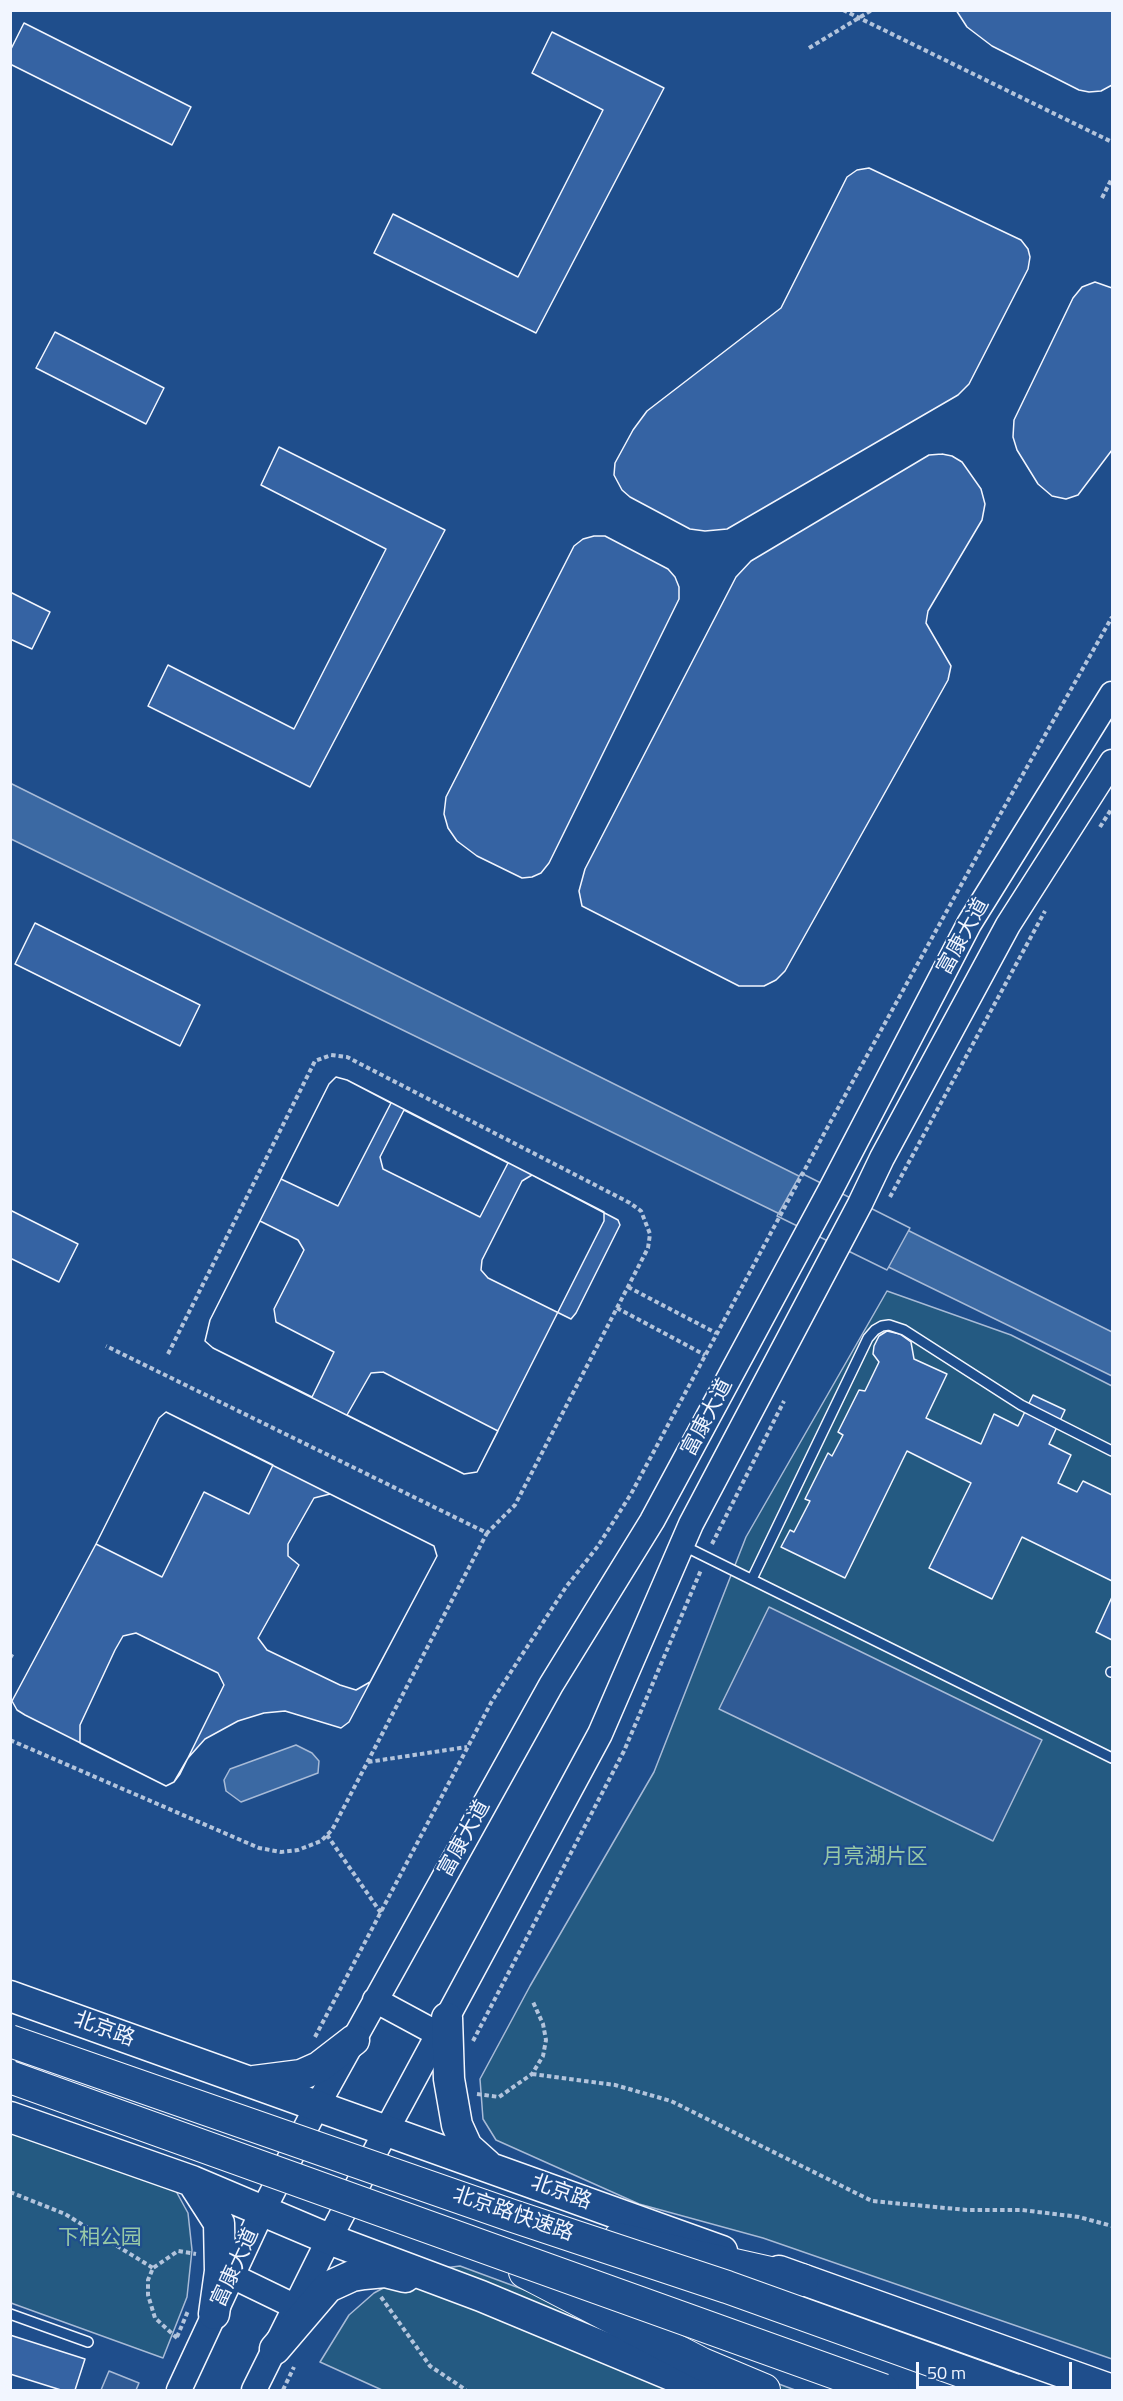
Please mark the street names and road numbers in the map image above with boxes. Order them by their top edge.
street label: 富康大道 [933,894,995,980]
street label: 富康大道 [677,1375,739,1461]
street label: 富康大道 [434,1796,496,1882]
street label: 北京路 [70,2007,138,2053]
street label: 北京路 [527,2170,595,2216]
street label: 北京路快速路 [449,2183,577,2247]
street label: 富康大道 [207,2225,265,2311]

